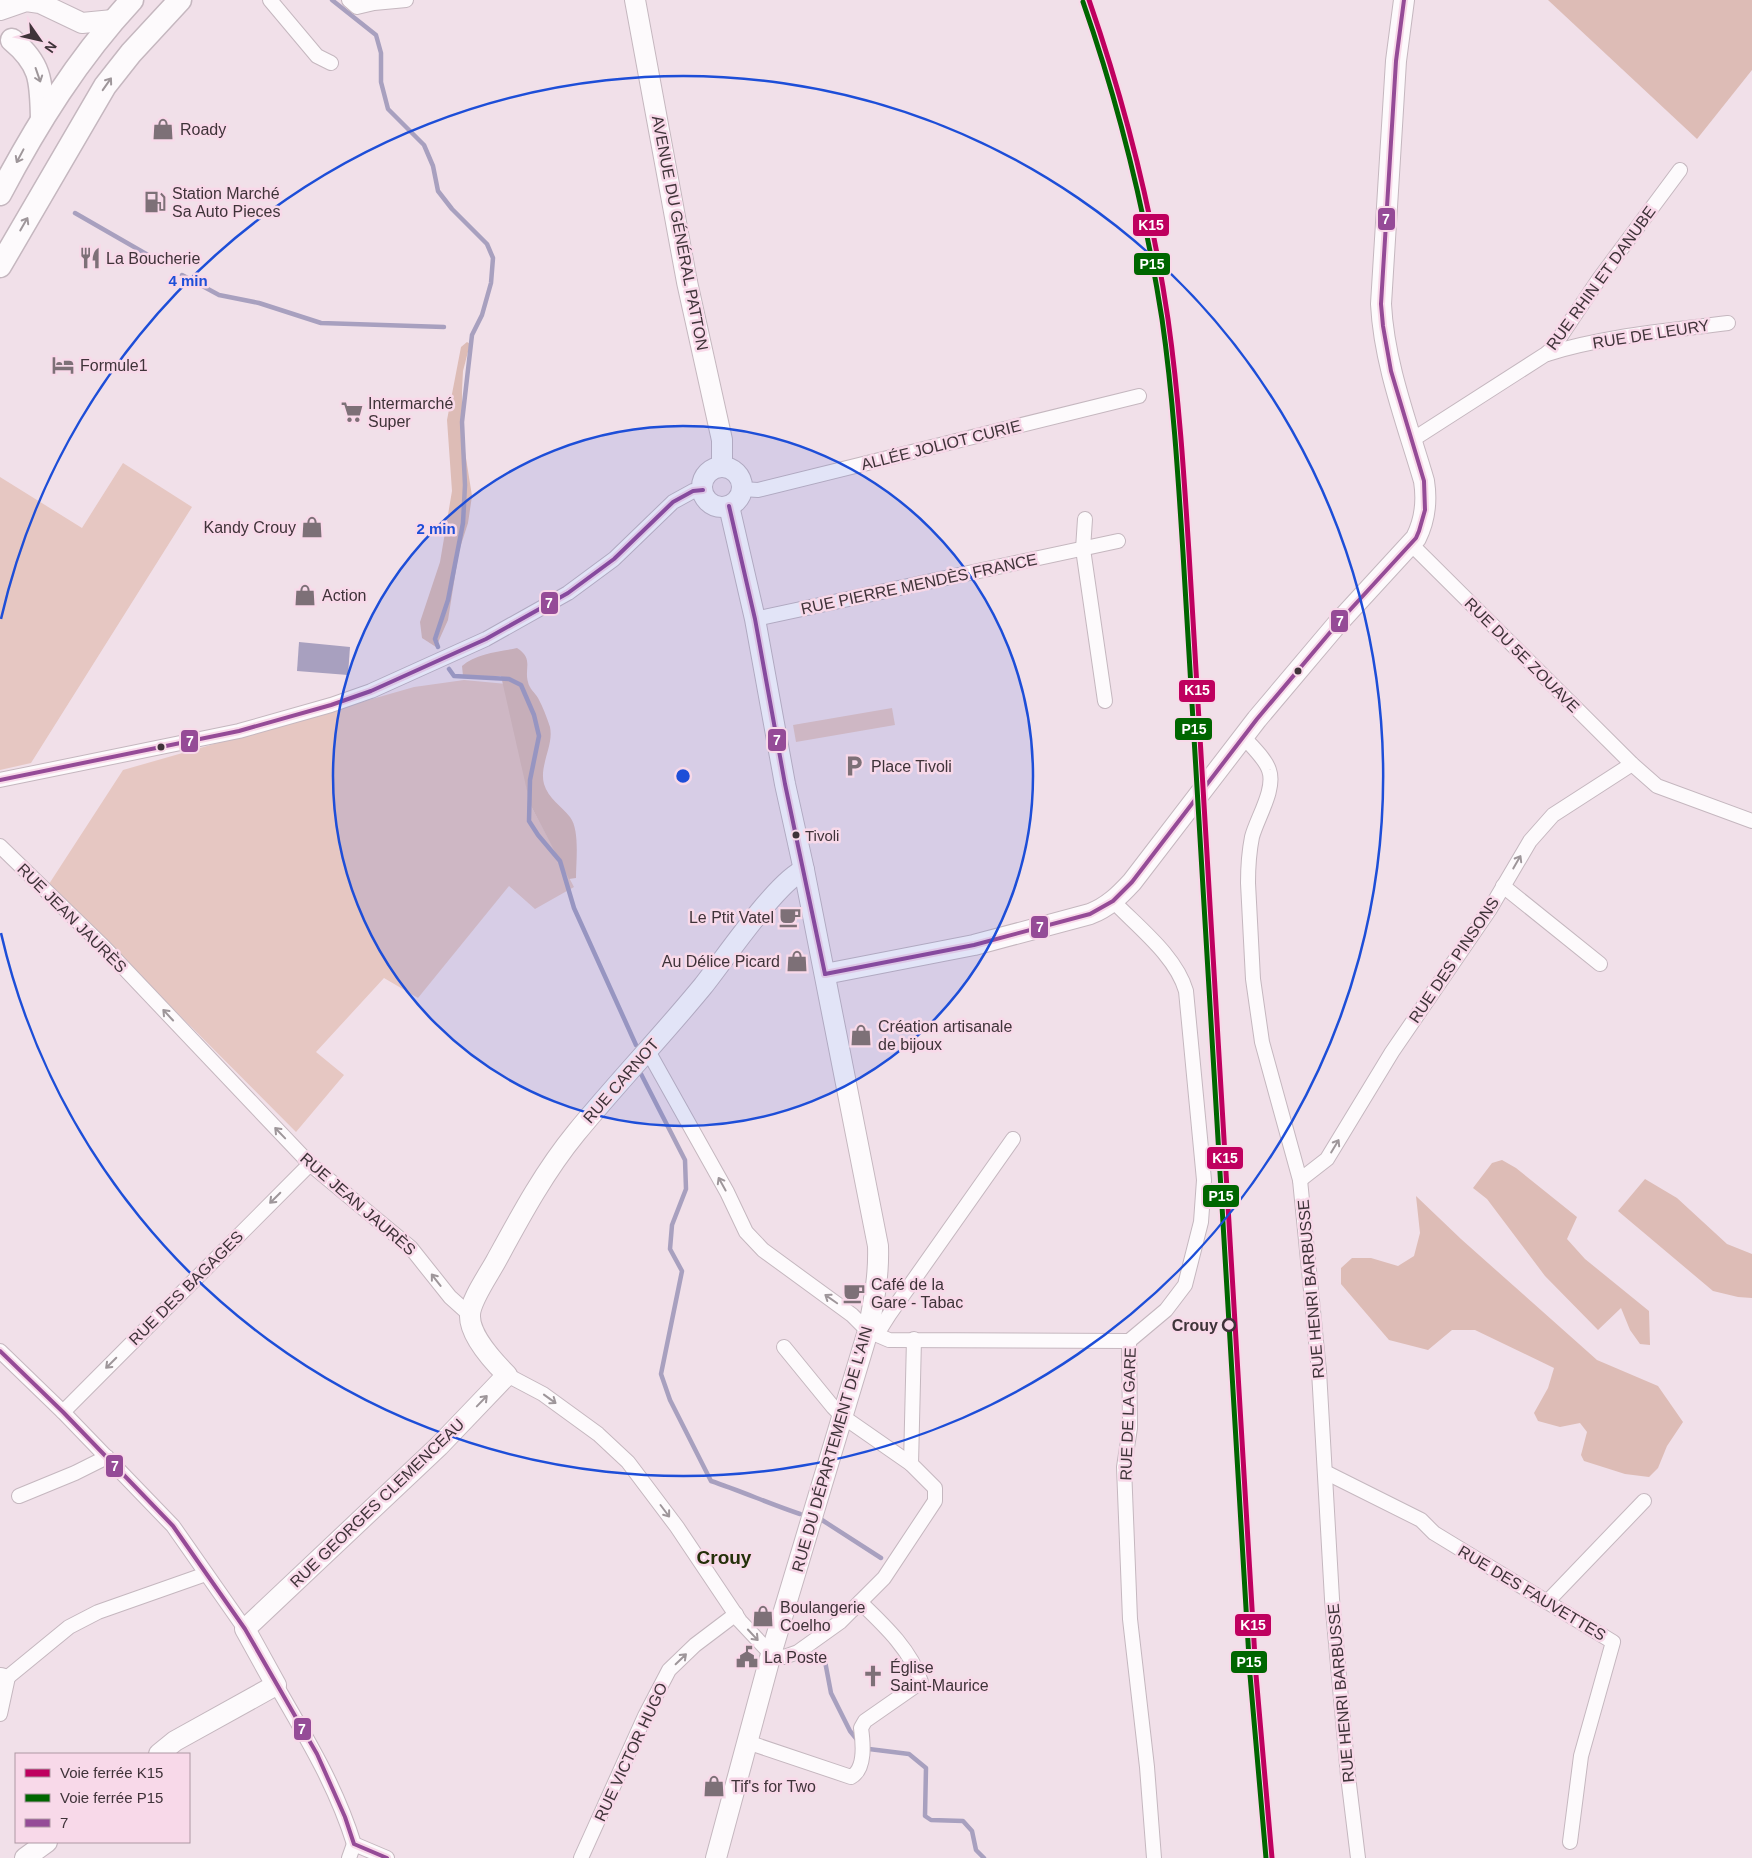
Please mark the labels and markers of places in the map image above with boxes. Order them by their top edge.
shop icon: Roady [150,116,176,142]
place label: Roady [180,121,226,138]
place label: Station Marché Sa Auto Pieces [172,185,281,220]
fuel station icon: Station Marché Sa Auto Pieces [142,189,168,215]
restaurant icon: La Boucherie [77,245,103,271]
place label: La Boucherie [106,250,200,267]
hotel icon: Formule1 [50,352,76,378]
place label: Formule1 [80,357,148,374]
place label: Intermarché Super [368,395,453,430]
supermarket icon: Intermarché Super [339,399,365,425]
shop icon: Kandy Crouy [299,514,325,540]
place label: Kandy Crouy [204,519,296,536]
shop icon: Action [292,582,318,608]
place label: Action [322,587,366,604]
unlabelled marker [1293,666,1303,676]
unlabelled marker [156,742,166,752]
parking icon: Place Tivoli [841,753,867,779]
place label: Place Tivoli [871,758,952,775]
centre of rings [674,767,692,785]
place label: Tivoli [805,827,839,844]
marker: Tivoli [791,830,801,840]
cafe icon: Le Ptit Vatel [777,904,803,930]
place label: Le Ptit Vatel [689,909,774,926]
shop icon: Au Délice Picard [784,948,810,974]
place label: Au Délice Picard [662,953,780,970]
place label: Création artisanale de bijoux [878,1018,1012,1053]
shop icon: Création artisanale de bijoux [848,1022,874,1048]
place label: Café de la Gare - Tabac [871,1276,963,1311]
cafe icon: Café de la Gare - Tabac [841,1280,867,1306]
place label: Crouy [1172,1317,1218,1334]
marker: Crouy [1222,1318,1236,1332]
place label: Boulangerie Coelho [780,1599,866,1634]
shop icon: Boulangerie Coelho [750,1603,776,1629]
public building icon: La Poste [734,1644,760,1670]
place label: La Poste [764,1649,827,1666]
place label: Église Saint-Maurice [890,1658,989,1694]
church icon: Église Saint-Maurice [860,1663,886,1689]
shop icon: Tif's for Two [701,1773,727,1799]
place label: Tif's for Two [731,1778,816,1795]

